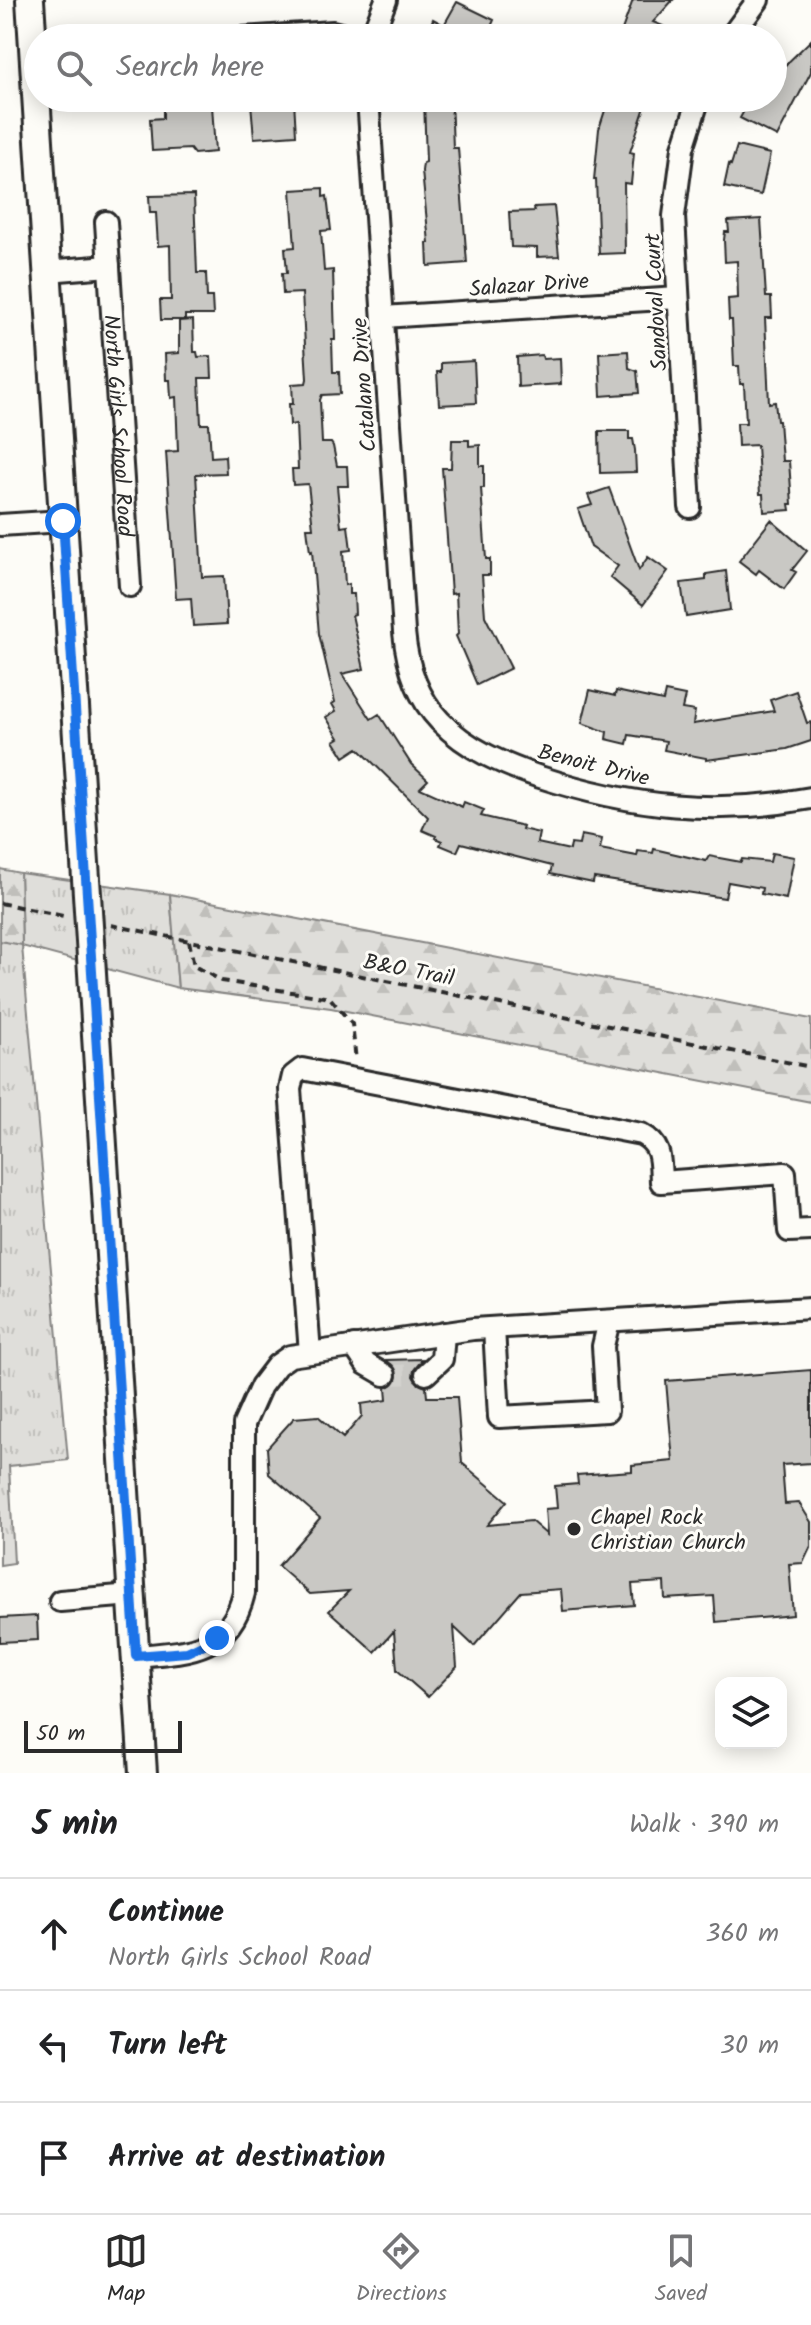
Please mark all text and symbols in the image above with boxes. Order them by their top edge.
search box [24,24,787,112]
text: Search here [116,44,264,92]
icon: search [52,46,96,90]
street label: Sandoval Court [636,232,679,372]
street label: Salazar Drive [468,265,590,308]
street label: North Girls School Road [92,314,142,539]
street label: Catalano Drive [343,316,388,453]
route start [45,503,81,539]
street label: Benoit Drive [534,736,653,797]
street label: B&O Trail [360,946,458,998]
place label: Chapel Rock Christian Church [590,1501,746,1561]
marker: Chapel Rock Christian Church [565,1520,583,1538]
route end [199,1620,235,1656]
map controls [715,1677,787,1749]
button: layers [715,1677,787,1749]
scale bar [24,1717,182,1753]
text: 50 m [36,1717,85,1752]
text: 5 min [32,1798,118,1852]
text: Walk · 390 m [629,1804,779,1846]
text: Continue [108,1889,224,1937]
icon: ahead [32,1912,76,1956]
text: 360 m [706,1913,779,1955]
text: North Girls School Road [108,1937,371,1979]
text: Turn left [108,2022,227,2070]
icon: left [32,2024,76,2068]
text: 30 m [720,2025,779,2067]
text: Arrive at destination [108,2134,385,2182]
icon: arrive [32,2136,76,2180]
tab: Map [104,2229,148,2312]
tab: Directions [356,2229,447,2312]
tab: Saved [655,2229,707,2312]

